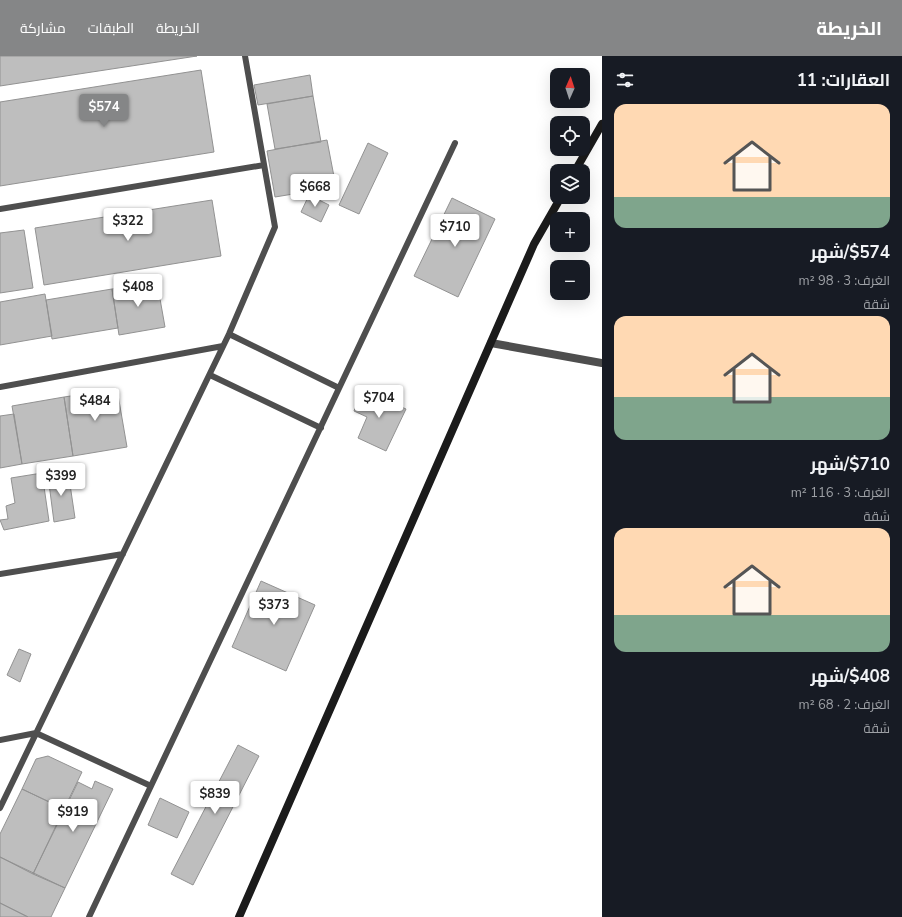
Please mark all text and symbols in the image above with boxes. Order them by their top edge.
text: الخريطة [816,16,882,42]
text: مشاركة [20,19,66,38]
text: الطبقات [88,19,134,38]
text: الخريطة [156,19,200,38]
north arrow [550,68,590,108]
map controls [550,68,590,300]
icon: filters [614,69,636,91]
text: العقارات: 11 [797,69,890,92]
pin: $574 [80,94,128,128]
text: $574 [88,98,120,116]
button: locate [550,116,590,156]
icon: home [716,130,788,202]
button: layers [550,164,590,204]
pin: $668 [291,174,339,208]
text: $668 [299,178,331,196]
pin: $322 [104,208,152,242]
text: $322 [112,212,144,230]
button: + [550,212,590,252]
pin: $710 [431,214,479,248]
text: $710 [439,218,471,236]
text: $574/شهر [811,241,890,264]
button: − [550,260,590,300]
text: الغرف: 3 · 98 m² [799,272,890,290]
pin: $408 [114,274,162,308]
text: $408 [122,278,154,296]
text: شقة [863,296,890,314]
icon: home [716,342,788,414]
pin: $704 [355,385,403,419]
pin: $484 [71,388,119,422]
text: $704 [363,389,395,407]
text: $484 [79,392,111,410]
text: $710/شهر [811,453,890,476]
pin: $399 [37,463,85,497]
text: $399 [45,467,77,485]
text: الغرف: 3 · 116 m² [791,484,890,502]
text: شقة [863,508,890,526]
icon: home [716,554,788,626]
pin: $373 [250,592,298,626]
text: $373 [258,596,290,614]
text: $408/شهر [811,665,890,688]
text: الغرف: 2 · 68 m² [799,696,890,714]
text: شقة [863,720,890,738]
pin: $839 [191,781,239,815]
text: $839 [199,785,231,803]
pin: $919 [49,799,97,833]
text: $919 [57,803,89,821]

